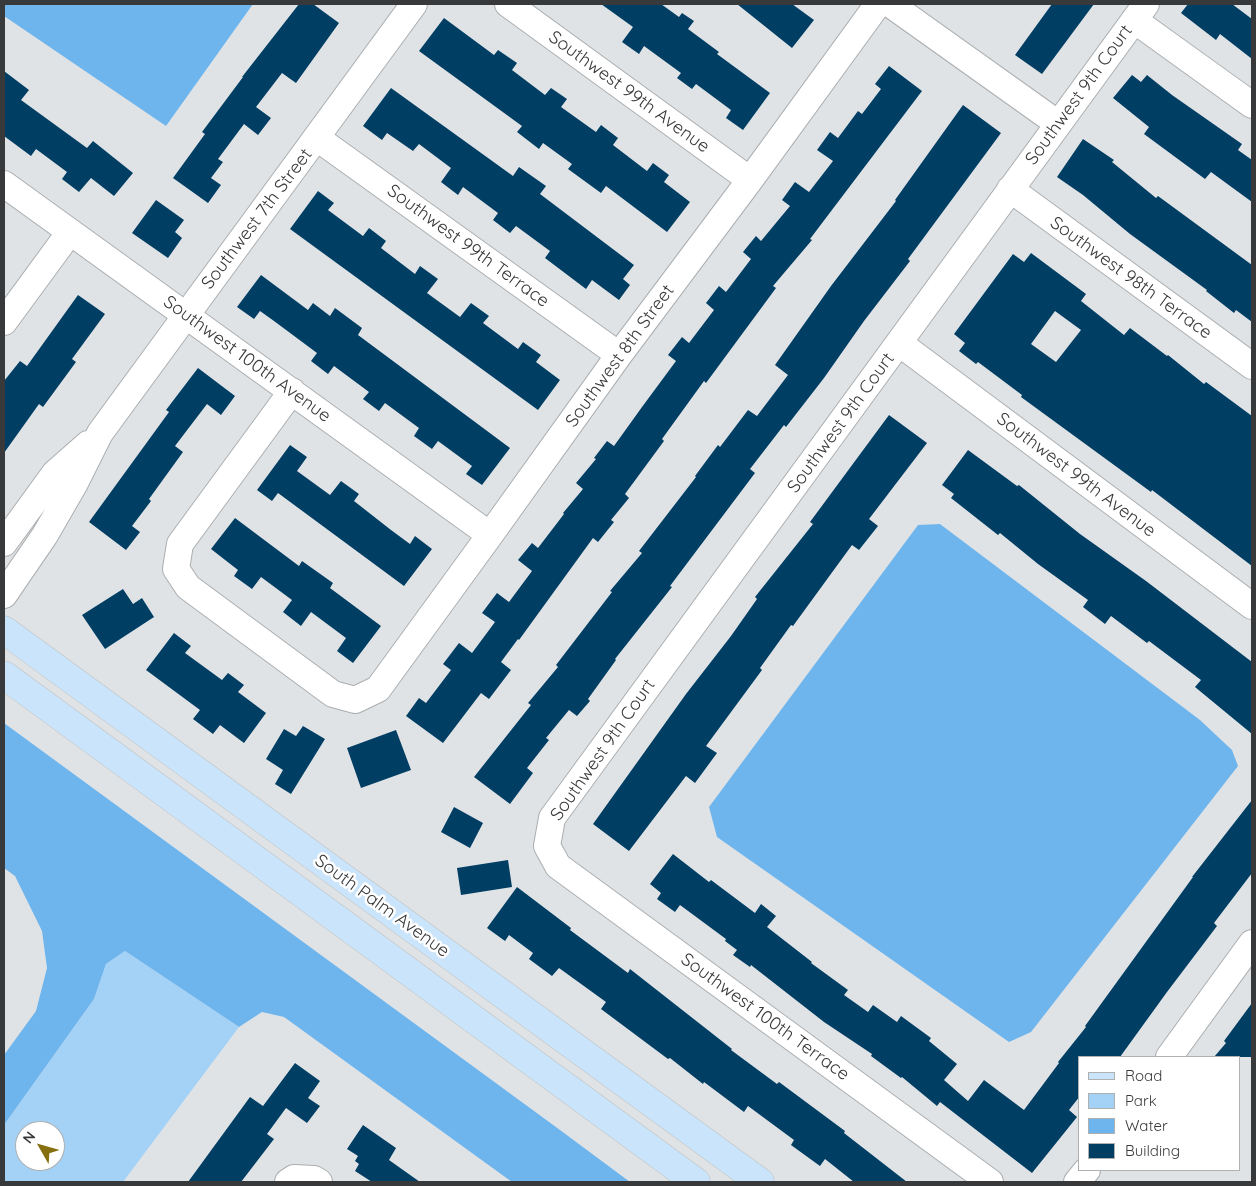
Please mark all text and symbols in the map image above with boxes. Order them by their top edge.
street label: Southwest 9th Court [1021,21,1137,169]
street label: Southwest 99th Avenue [544,26,714,158]
street label: Southwest 7th Street [197,144,317,294]
street label: Southwest 99th Terrace [383,180,553,312]
street label: Southwest 98th Terrace [1046,212,1216,344]
street label: Southwest 8th Street [561,281,679,431]
street label: Southwest 100th Avenue [159,291,335,427]
street label: Southwest 9th Court [783,349,899,497]
street label: Southwest 99th Avenue [992,408,1160,542]
street label: Southwest 9th Court [546,675,660,825]
street label: South Palm Avenue [311,850,453,962]
street label: Southwest 100th Terrace [677,949,853,1085]
legend [1078,1056,1241,1171]
text: Road [1125,1066,1162,1085]
text: Park [1125,1091,1157,1110]
text: Water [1125,1116,1168,1135]
north arrow [15,1121,65,1171]
text: N [19,1128,39,1147]
text: Building [1125,1141,1180,1160]

